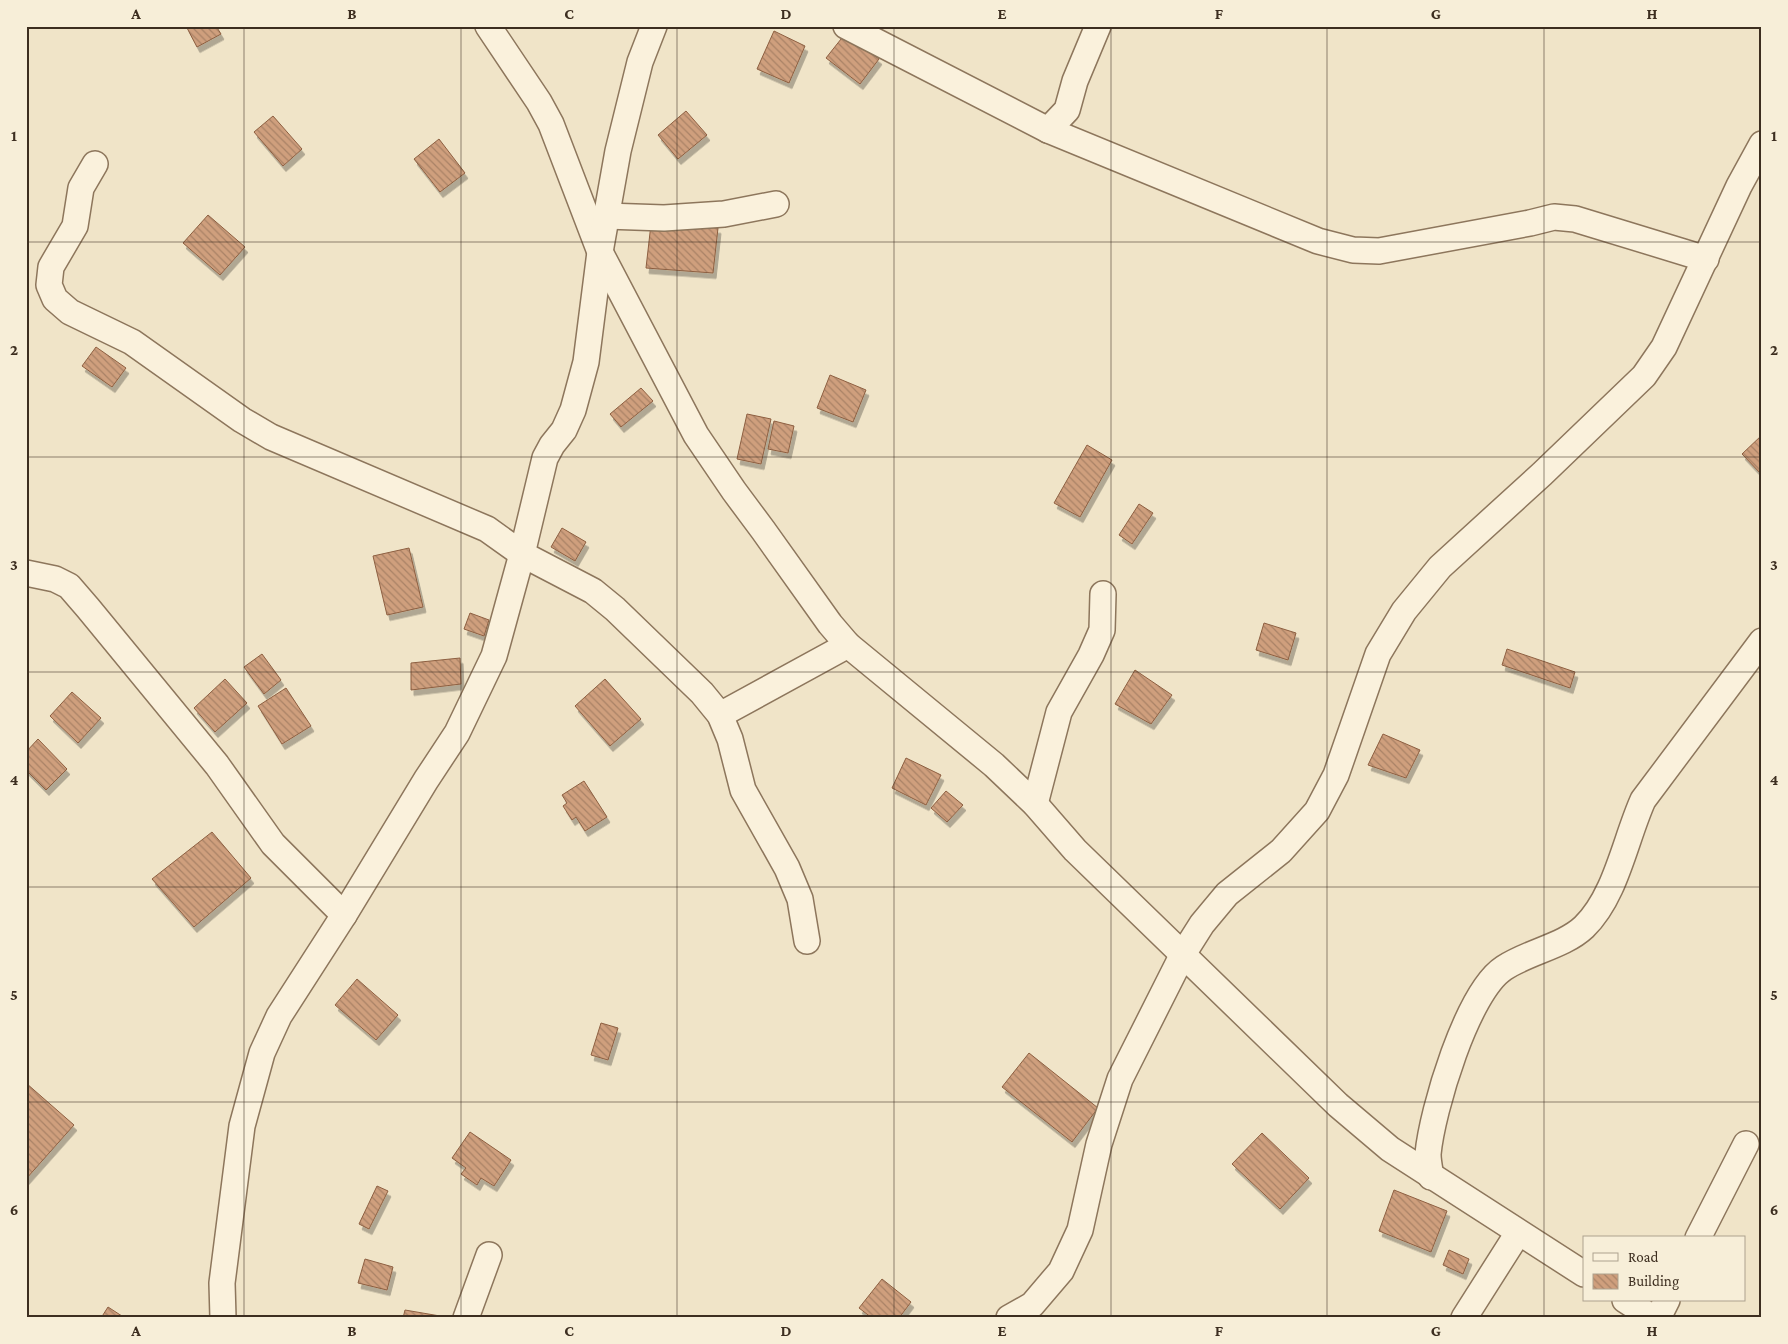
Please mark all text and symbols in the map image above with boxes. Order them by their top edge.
text: A [130,5,141,22]
text: B [347,5,357,22]
text: C [564,5,574,22]
text: D [780,5,792,22]
text: E [997,5,1007,22]
text: F [1215,5,1224,22]
text: G [1431,5,1441,22]
text: H [1647,5,1658,22]
text: 1 [11,127,17,144]
text: 1 [1771,127,1777,144]
text: 2 [10,341,18,358]
text: 2 [1770,341,1778,358]
text: 3 [10,556,18,573]
text: 3 [1770,556,1778,573]
text: 4 [10,771,19,788]
text: 4 [1770,771,1779,788]
text: 5 [10,986,18,1003]
text: 5 [1770,986,1778,1003]
text: 6 [10,1201,18,1218]
text: 6 [1770,1201,1778,1218]
legend [1583,1236,1746,1302]
text: Road [1628,1249,1659,1265]
text: Building [1628,1273,1679,1290]
text: A [130,1322,141,1339]
text: B [347,1322,357,1339]
text: C [564,1322,574,1339]
text: D [780,1322,792,1339]
text: E [997,1322,1007,1339]
text: F [1215,1322,1224,1339]
text: G [1431,1322,1441,1339]
text: H [1647,1322,1658,1339]

